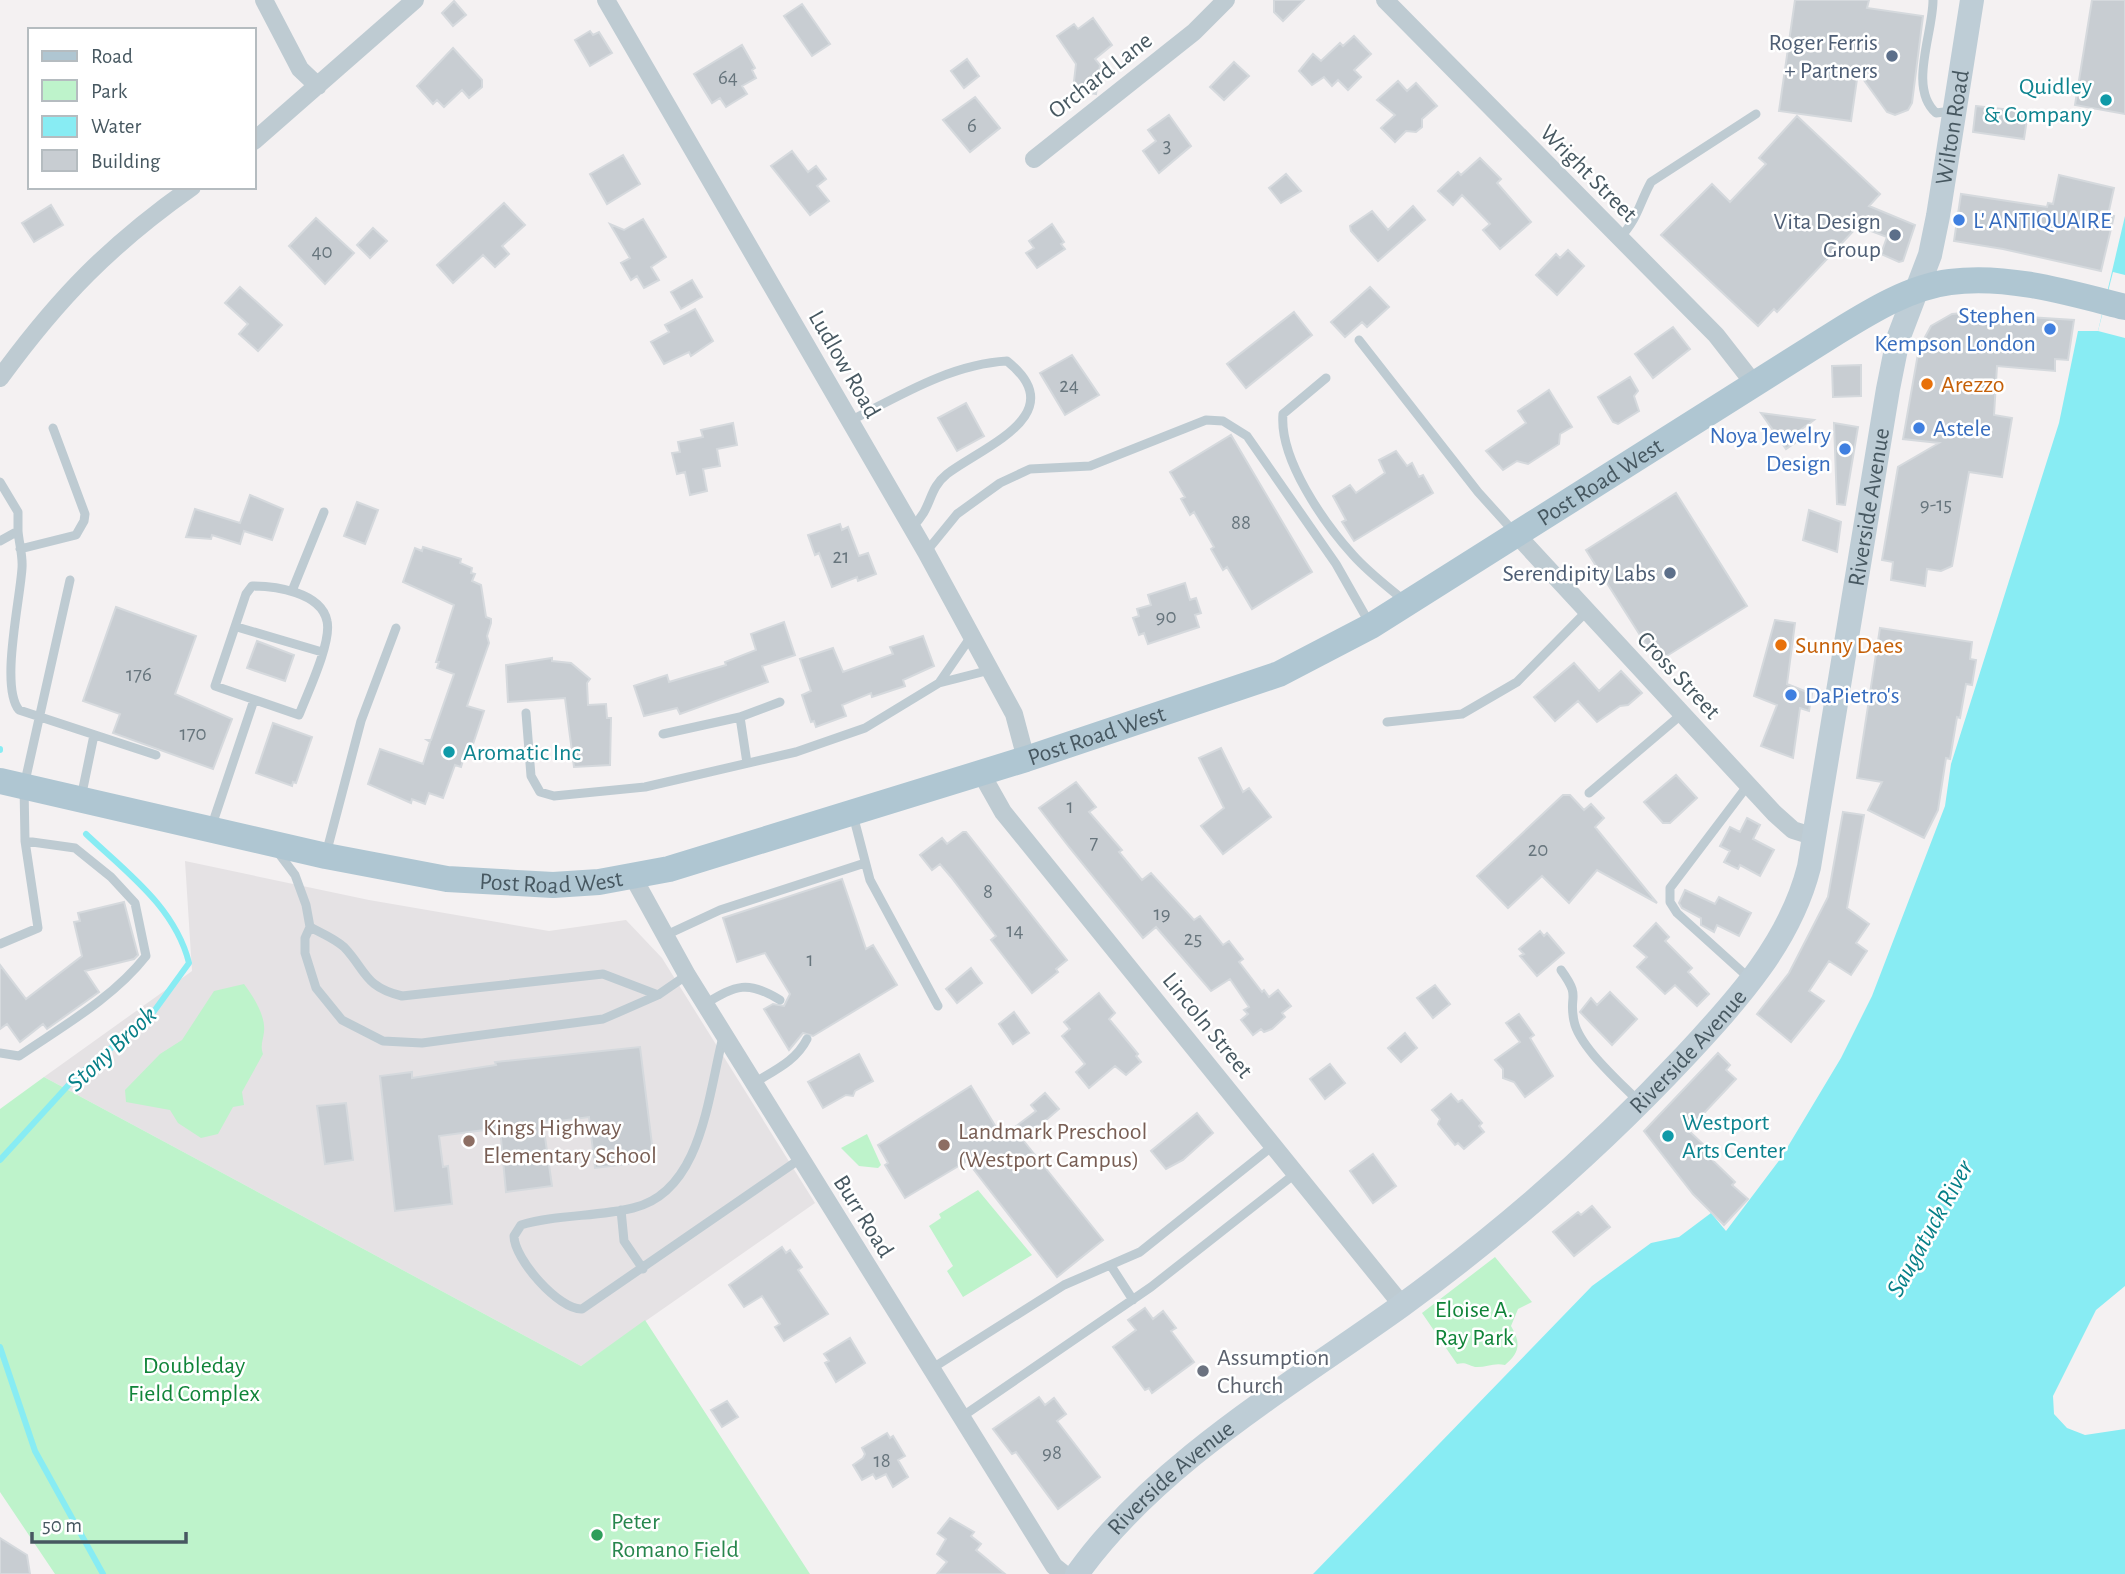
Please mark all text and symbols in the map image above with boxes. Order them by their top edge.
legend [28,28,256,189]
street label: Orchard Lane [1044,28,1157,123]
place label: Roger Ferris + Partners [1768,31,1878,83]
text: Road [91,46,133,67]
marker: Roger Ferris + Partners [1884,48,1900,64]
house number: 64 [718,67,738,88]
street label: Wilton Road [1932,68,1974,187]
place label: Quidley & Company [1983,75,2092,127]
text: Park [91,81,128,102]
marker: Quidley & Company [2098,92,2114,108]
house number: 6 [967,115,977,136]
text: Water [91,116,141,137]
street label: Wright Street [1535,121,1642,227]
house number: 3 [1163,135,1171,156]
text: Building [91,151,161,172]
place label: L' ANTIQUAIRE [1973,209,2112,233]
place label: Vita Design Group [1774,210,1881,262]
marker: L' ANTIQUAIRE [1951,212,1967,228]
marker: Vita Design Group [1887,227,1903,243]
house number: 40 [311,241,333,262]
place label: Stephen Kempson London [1874,304,2036,356]
street label: Ludlow Road [804,307,884,422]
marker: Stephen Kempson London [2042,321,2058,337]
place label: Arezzo [1941,373,2005,397]
house number: 24 [1059,375,1079,396]
marker: Arezzo [1919,376,1935,392]
place label: Astele [1933,417,1991,441]
marker: Astele [1911,420,1927,436]
place label: Noya Jewelry Design [1710,424,1831,476]
street label: Riverside Avenue [1845,426,1894,588]
street label: Post Road West [1533,434,1668,531]
marker: Noya Jewelry Design [1837,441,1853,457]
house number: 9-15 [1920,494,1952,515]
house number: 88 [1231,512,1251,533]
house number: 21 [833,546,849,567]
place label: Serendipity Labs [1502,562,1656,586]
marker: Serendipity Labs [1662,565,1678,581]
house number: 90 [1156,606,1176,627]
street label: Cross Street [1632,627,1725,724]
place label: Sunny Daes [1795,634,1903,658]
marker: Sunny Daes [1773,637,1789,653]
house number: 176 [126,664,152,685]
place label: DaPietro's [1805,684,1900,708]
marker: DaPietro's [1783,687,1799,703]
street label: Post Road West [1025,702,1169,771]
house number: 170 [179,723,207,744]
place label: Aromatic Inc [463,741,581,765]
marker: Aromatic Inc [441,744,457,760]
house number: 1 [1066,796,1074,817]
house number: 7 [1090,832,1099,853]
house number: 20 [1528,839,1548,860]
street label: Post Road West [479,867,625,898]
house number: 8 [983,881,993,902]
house number: 19 [1153,903,1171,924]
house number: 14 [1006,920,1024,941]
house number: 25 [1184,928,1202,949]
house number: 1 [806,949,814,970]
street label: Lincoln Street [1158,968,1257,1083]
street label: Riverside Avenue [1625,985,1752,1119]
water label: Stony Brook [62,1001,161,1096]
place label: Westport Arts Center [1682,1111,1786,1163]
place label: Kings Highway Elementary School [483,1116,657,1168]
place label: Landmark Preschool (Westport Campus) [958,1120,1147,1172]
marker: Westport Arts Center [1660,1128,1676,1144]
marker: Kings Highway Elementary School [461,1133,477,1149]
marker: Landmark Preschool (Westport Campus) [936,1137,952,1153]
water label: Saugatuck River [1882,1155,1979,1301]
street label: Burr Road [829,1171,898,1262]
park label: Eloise A. Ray Park [1434,1298,1514,1350]
place label: Assumption Church [1217,1346,1329,1398]
park label: Doubleday Field Complex [128,1354,261,1406]
marker: Assumption Church [1195,1363,1211,1379]
street label: Riverside Avenue [1103,1416,1239,1540]
house number: 98 [1042,1442,1062,1463]
house number: 18 [873,1450,891,1471]
scale bar [32,1500,186,1544]
place label: Peter Romano Field [611,1510,739,1562]
text: 50 m [42,1515,82,1536]
marker: Peter Romano Field [589,1527,605,1543]

